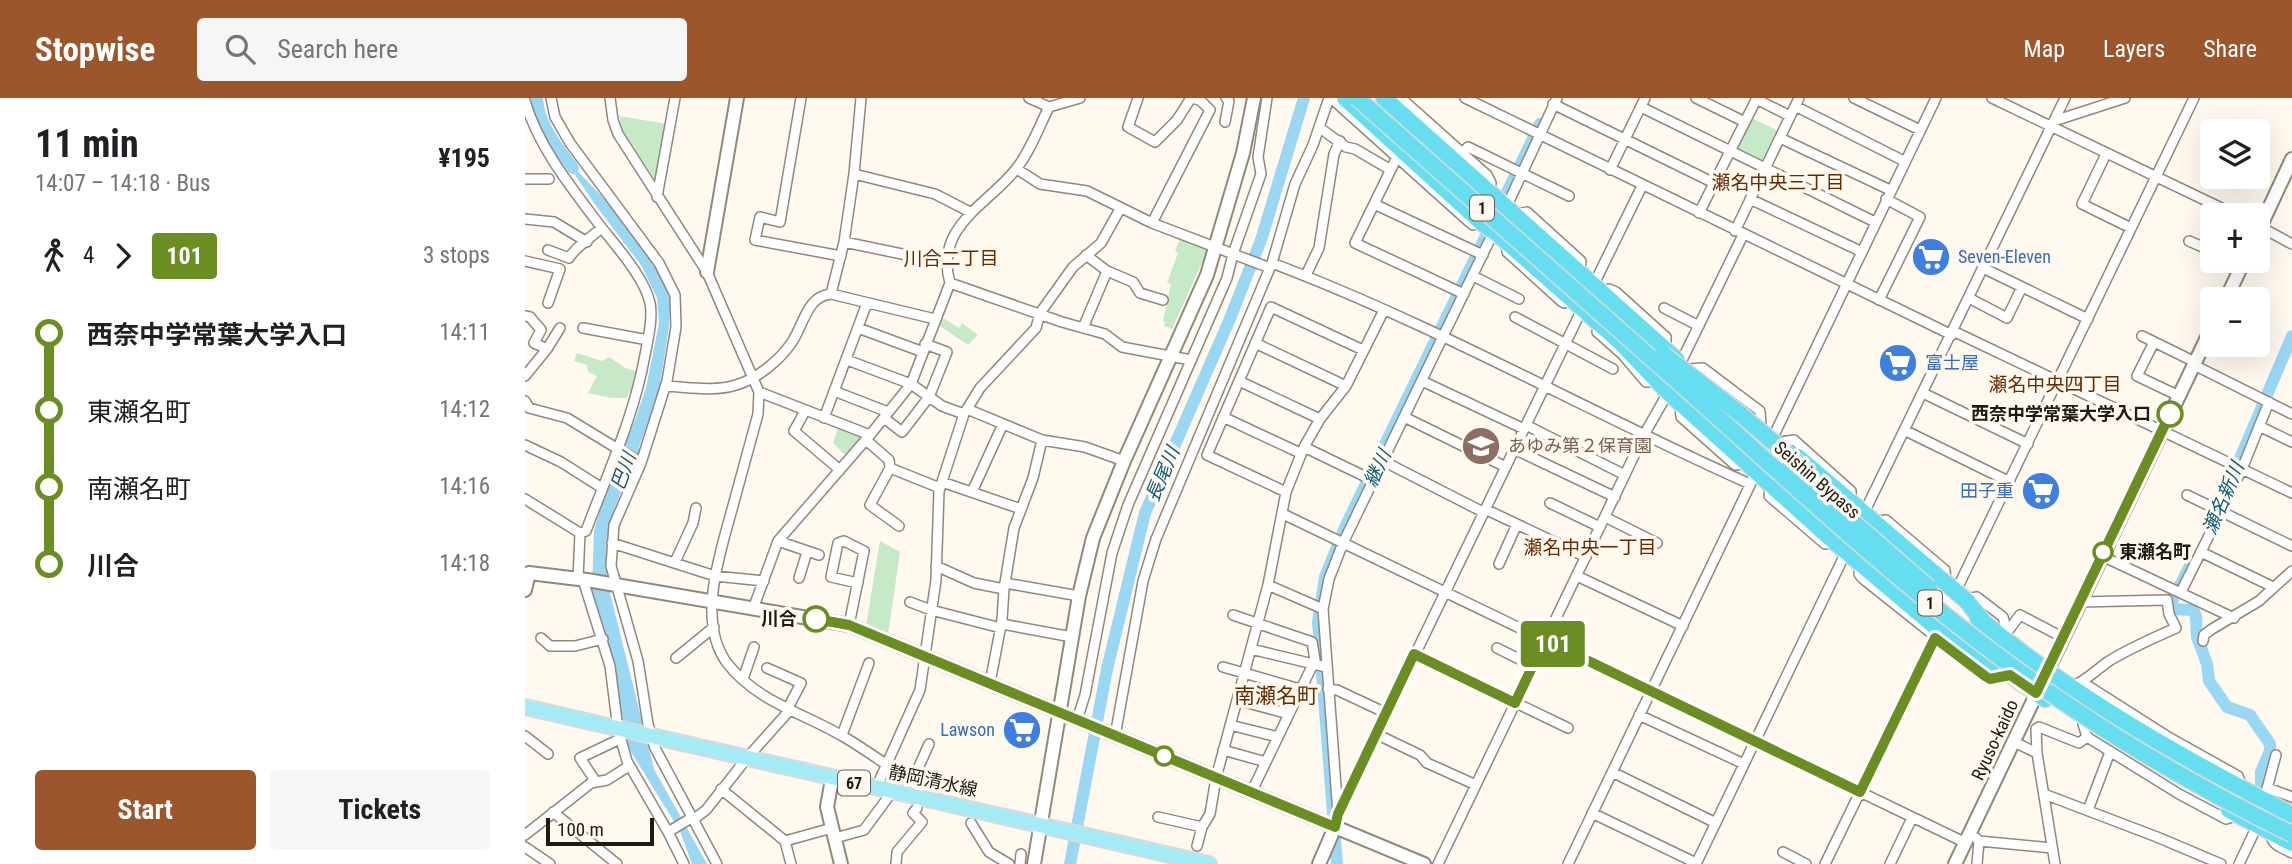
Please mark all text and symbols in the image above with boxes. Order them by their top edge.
search box [197,18,687,81]
text: Stopwise [35,30,155,69]
icon: search [221,30,259,68]
text: Search here [277,34,398,64]
text: Map [2024,35,2065,63]
text: Layers [2103,35,2165,63]
text: Share [2203,35,2257,63]
map controls [2200,119,2270,357]
button: layers [2200,119,2270,189]
text: 11 min [35,122,139,166]
text: ¥195 [438,143,490,173]
text: 14:07 – 14:18 · Bus [35,170,211,197]
district label: 瀬名中央三丁目 [1711,171,1845,194]
road number: 1 [1470,195,1494,220]
button: + [2200,203,2270,273]
supermarket icon: Seven-Eleven [1910,236,1952,278]
icon: walk [35,237,73,275]
icon: forward [104,237,142,275]
text: 4 [83,242,94,269]
text: 101 [166,242,203,270]
text: 3 stops [423,242,490,269]
place label: Seven-Eleven [1958,246,2051,267]
district label: 川合二丁目 [903,247,999,270]
button: − [2200,287,2270,357]
text: 14:11 [439,319,490,346]
text: 西奈中学常葉大学入口 [87,320,347,350]
supermarket icon: 富士屋 [1877,342,1919,384]
place label: 富士屋 [1925,352,1979,373]
district label: 瀬名中央四丁目 [1988,373,2122,396]
text: 14:12 [439,396,490,423]
text: 東瀬名町 [87,397,191,427]
marker: 西奈中学常葉大学入口 [2157,401,2183,427]
place label: 西奈中学常葉大学入口 [1971,403,2151,424]
school or university icon: あゆみ第２保育園 [1460,425,1502,467]
place label: あゆみ第２保育園 [1508,435,1652,456]
street label: Seishin Bypass [1770,437,1865,523]
water label: 長尾川 [1141,442,1185,505]
water label: 継川 [1359,444,1397,490]
water label: 巴川 [606,448,641,493]
water label: 瀬名新川 [2198,457,2250,538]
supermarket icon: 田子重 [2020,470,2062,512]
text: 14:16 [439,473,490,500]
text: 南瀬名町 [87,474,191,504]
place label: 田子重 [1960,480,2014,501]
district label: 瀬名中央一丁目 [1523,536,1657,559]
place label: 東瀬名町 [2119,541,2191,562]
marker: 東瀬名町 [2093,542,2113,562]
text: 14:18 [439,550,490,577]
text: 川合 [87,551,139,581]
road number: 1 [1918,590,1942,616]
marker: 川合 [803,606,829,632]
place label: 川合 [761,608,797,629]
line badge: 101 [1513,621,1593,667]
text: 101 [1535,630,1571,658]
district label: 南瀬名町 [1234,684,1318,708]
street label: Ryuso-kaido [1967,696,2022,783]
supermarket icon: Lawson [1001,709,1043,751]
place label: Lawson [940,719,995,740]
unlabelled marker [1154,746,1174,766]
street label: 静岡清水線 [887,761,979,800]
button: Start [35,770,256,850]
button: Tickets [270,770,490,850]
road number: 67 [838,770,870,796]
scale bar [546,815,655,847]
text: 100 m [557,818,604,841]

